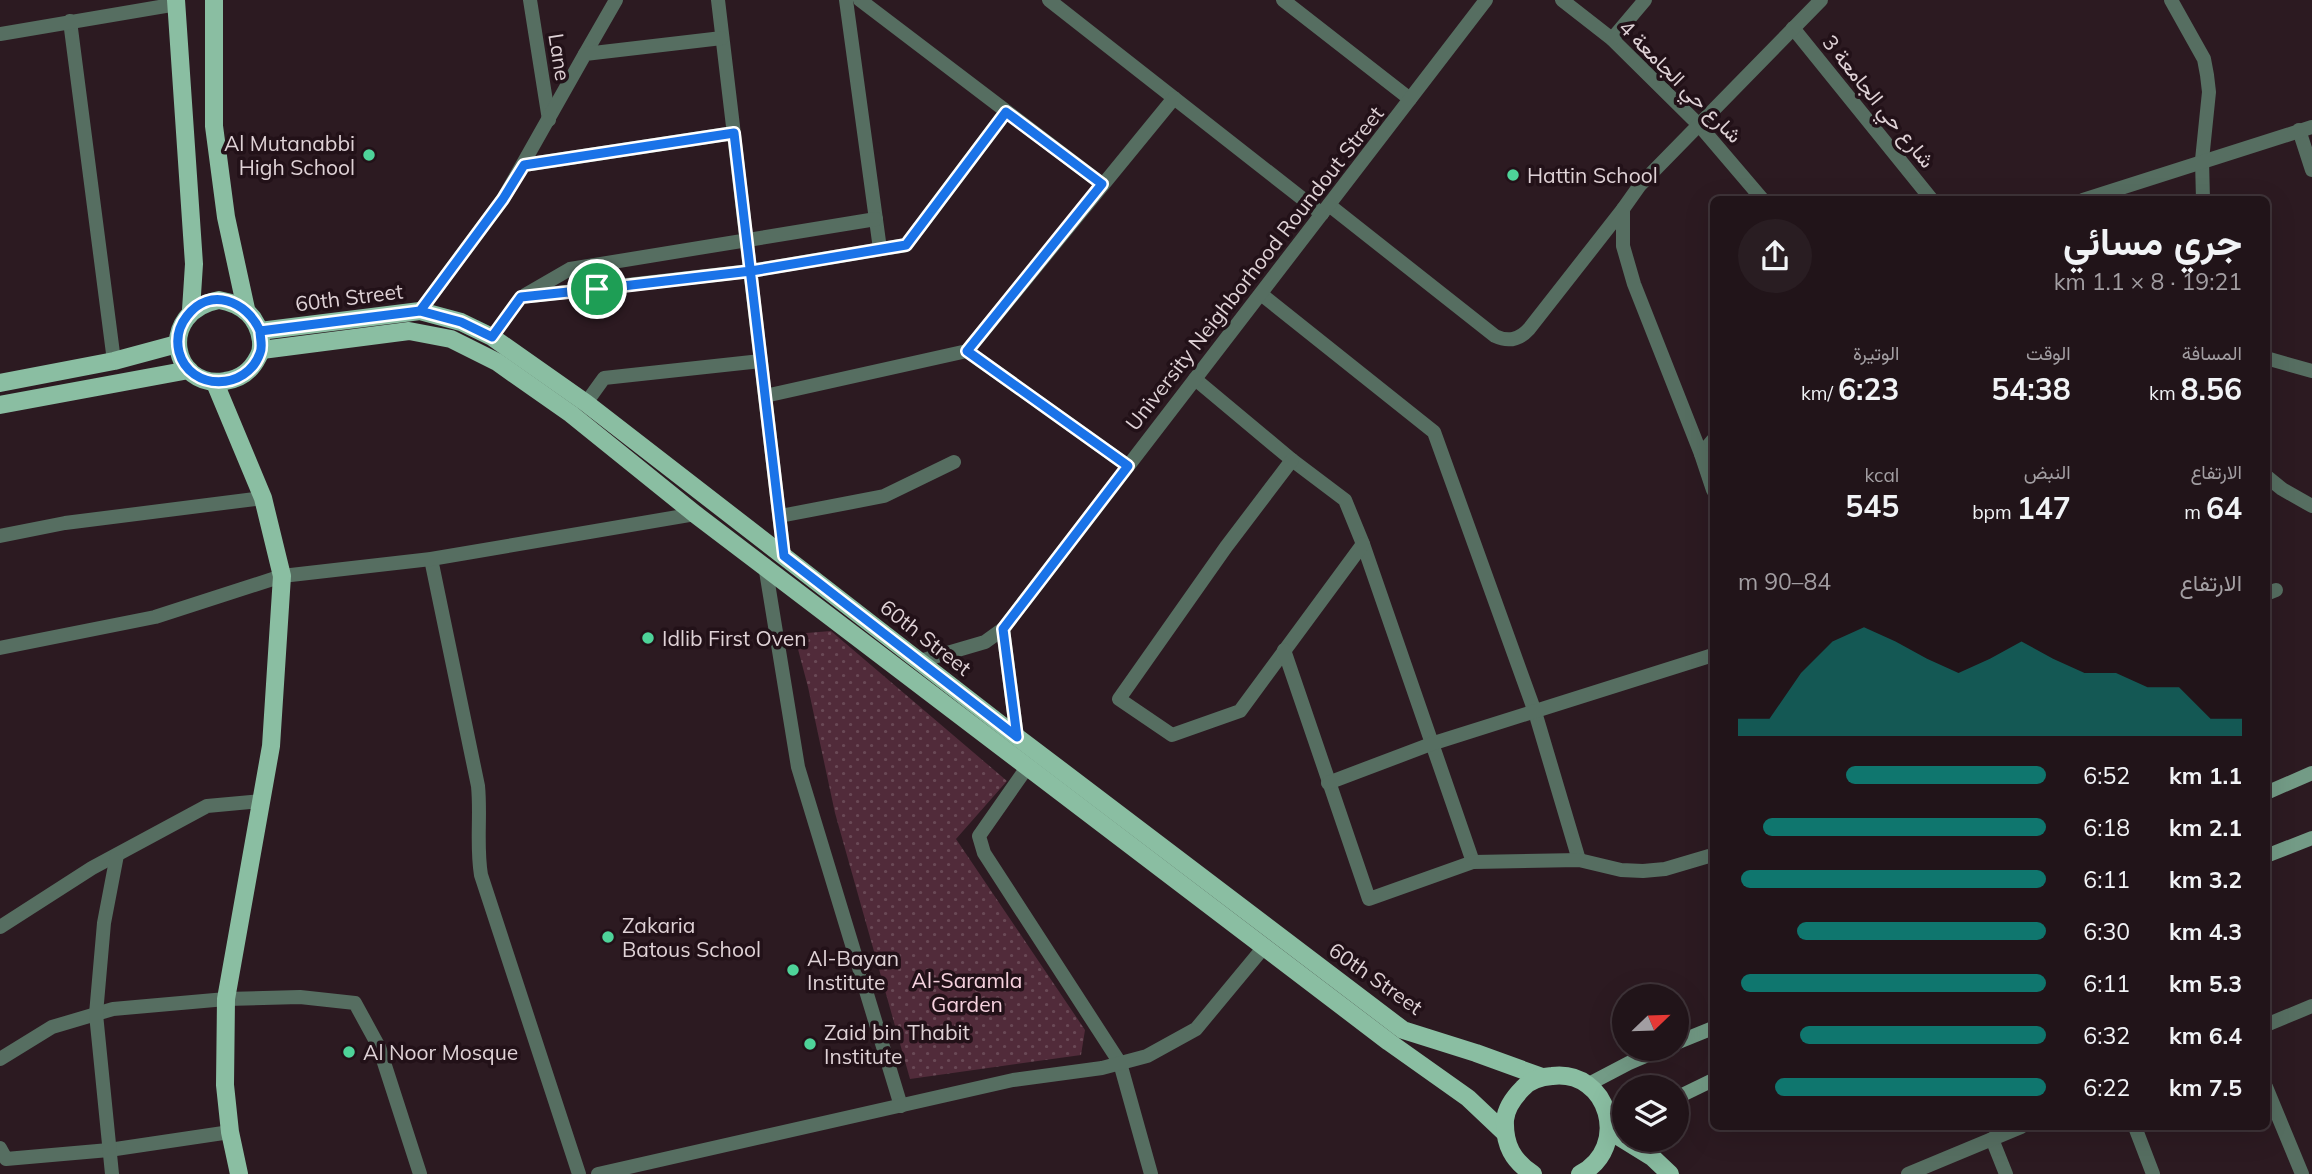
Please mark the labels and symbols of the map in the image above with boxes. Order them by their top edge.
street label: شارع حي الجامعة 4 [1610,14,1748,152]
street label: شارع حي الجامعة 3 [1813,29,1941,176]
street label: Lane [543,31,577,83]
street label: University Neighborhood Roundout Street [1119,101,1389,435]
place label: Al Mutanabbi High School [224,130,355,180]
marker: Al Mutanabbi High School [361,147,377,163]
place label: Hattin School [1527,162,1658,188]
marker: Hattin School [1505,167,1521,183]
pin [567,259,627,319]
street label: 60th Street [294,277,404,317]
street label: 60th Street [875,593,977,681]
place label: Idlib First Oven [662,625,807,651]
marker: Idlib First Oven [640,630,656,646]
place label: Zakaria Batous School [622,912,761,962]
marker: Zakaria Batous School [600,929,616,945]
street label: 60th Street [1324,936,1428,1020]
place label: Al-Bayan Institute [807,945,899,995]
marker: Al-Bayan Institute [785,962,801,978]
park label: Al-Saramla Garden [912,967,1022,1017]
north arrow [1612,984,1689,1060]
place label: Zaid bin Thabit Institute [824,1019,970,1069]
marker: Zaid bin Thabit Institute [802,1036,818,1052]
place label: Al Noor Mosque [363,1039,518,1065]
marker: Al Noor Mosque [341,1044,357,1060]

